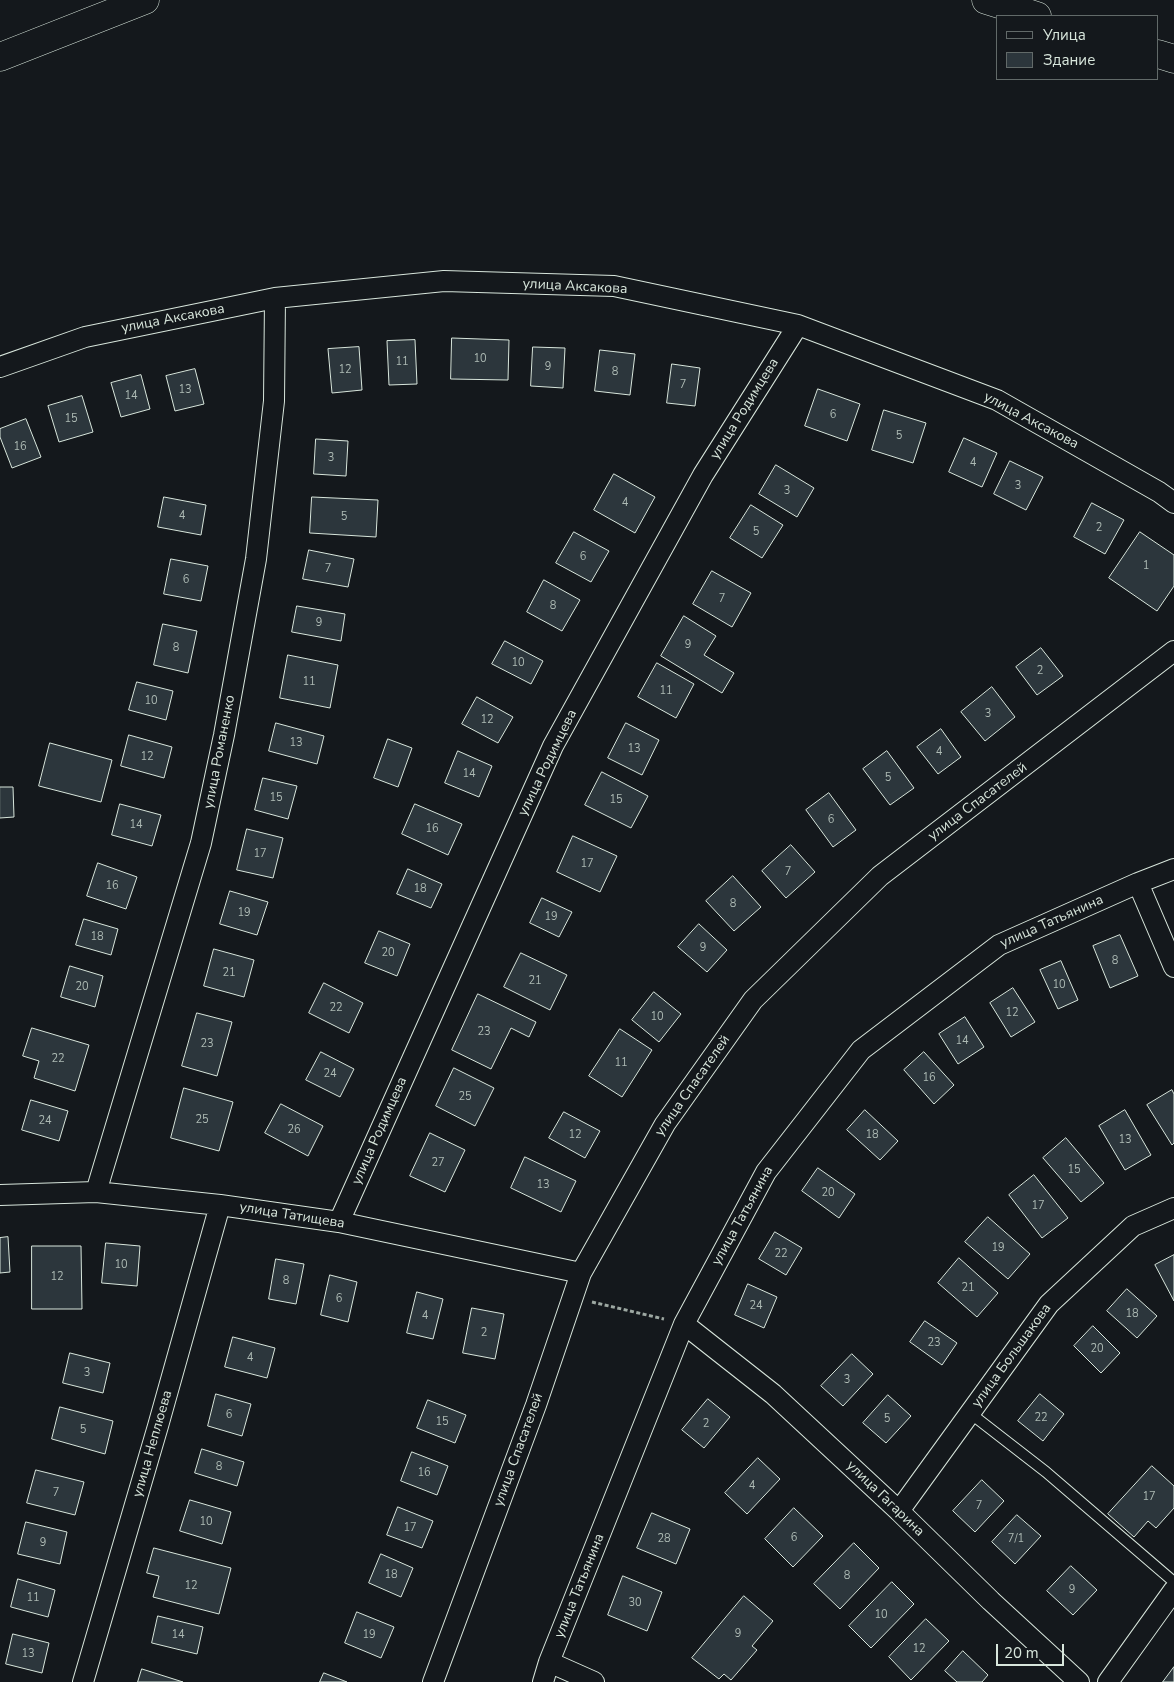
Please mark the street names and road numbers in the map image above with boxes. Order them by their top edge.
street label: улица Аксакова [522,276,628,298]
street label: улица Аксакова [120,301,226,337]
street label: улица Родимцева [707,355,783,463]
street label: улица Аксакова [981,389,1081,453]
street label: улица Романенко [201,694,239,810]
street label: улица Родимцева [515,707,581,819]
street label: улица Спасателей [925,759,1031,845]
street label: улица Татьянина [998,892,1106,952]
street label: улица Спасателей [652,1032,734,1140]
street label: улица Родимцева [349,1075,411,1187]
street label: улица Татьянина [709,1163,777,1269]
street label: улица Татищева [238,1199,346,1233]
street label: улица Большакова [969,1301,1055,1411]
street label: улица Неплюева [130,1389,176,1499]
street label: улица Спасателей [491,1391,547,1509]
street label: улица Гагарина [843,1458,927,1540]
street label: улица Татьянина [551,1531,609,1641]

